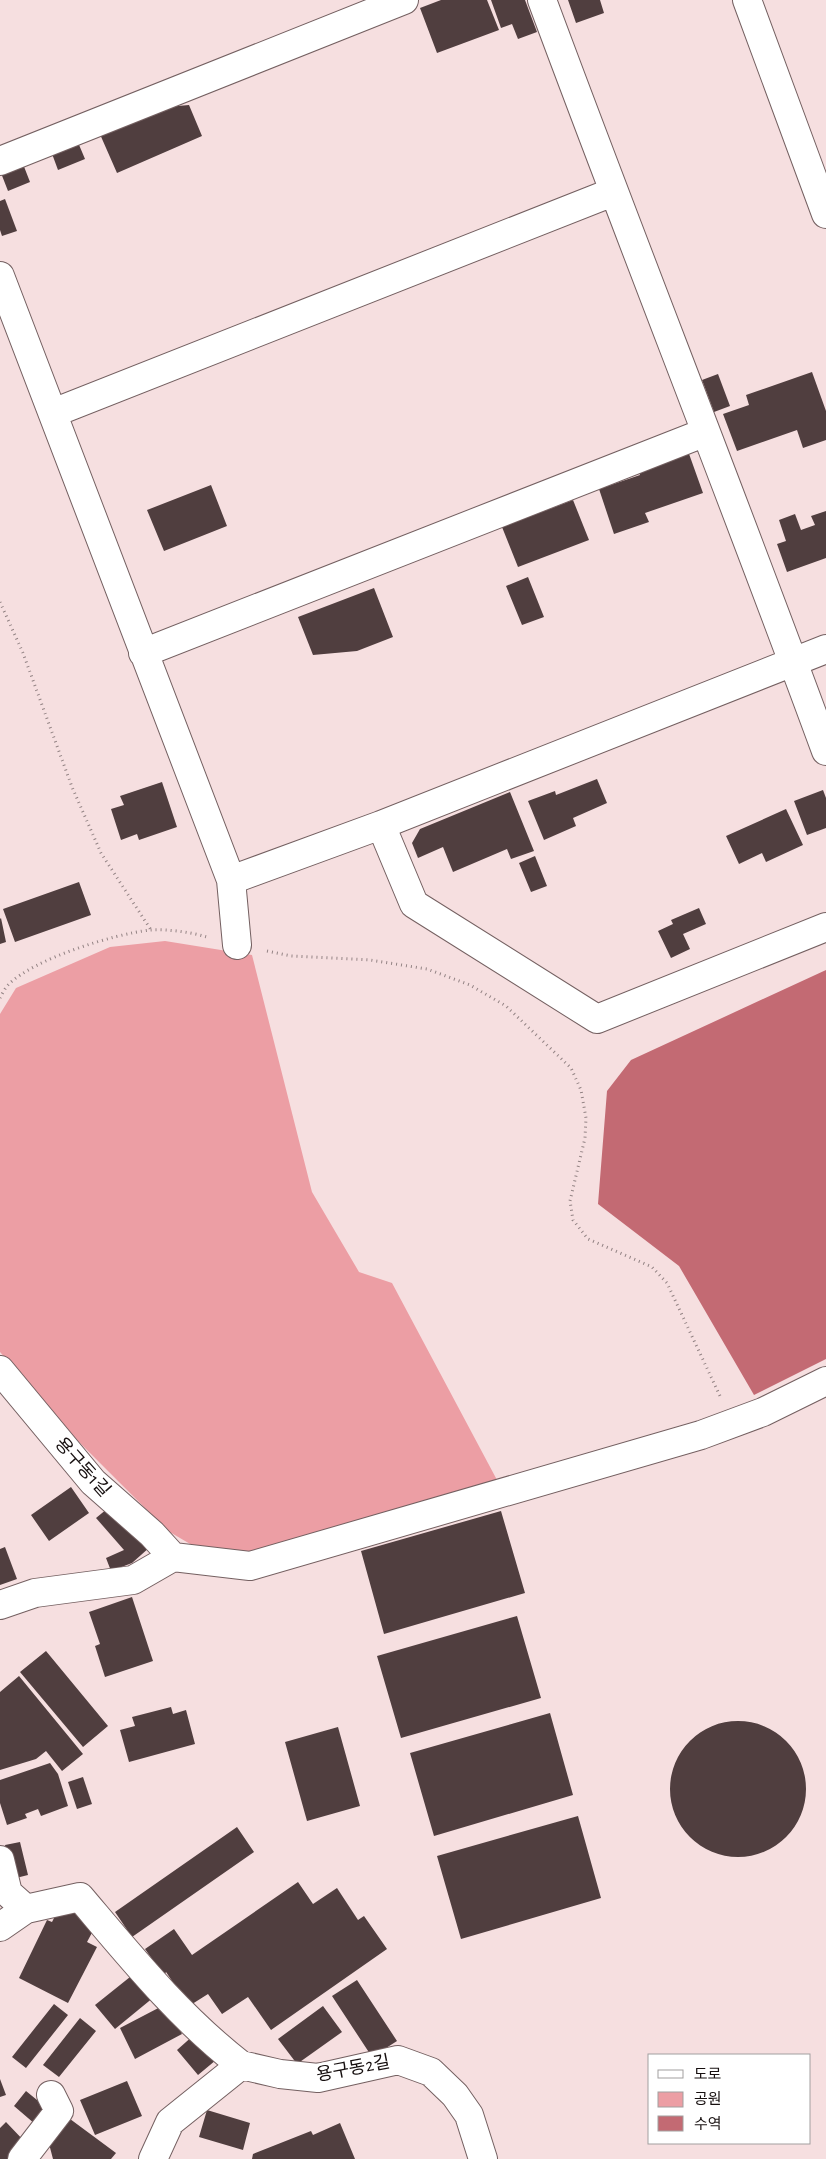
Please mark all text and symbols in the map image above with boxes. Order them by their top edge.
street label: 용구동1길 [51,1434,114,1501]
street label: 용구동2길 [315,2052,391,2085]
legend [648,2054,811,2144]
text: 도로 [694,2067,722,2082]
text: 공원 [694,2091,722,2107]
text: 수역 [694,2116,722,2132]

